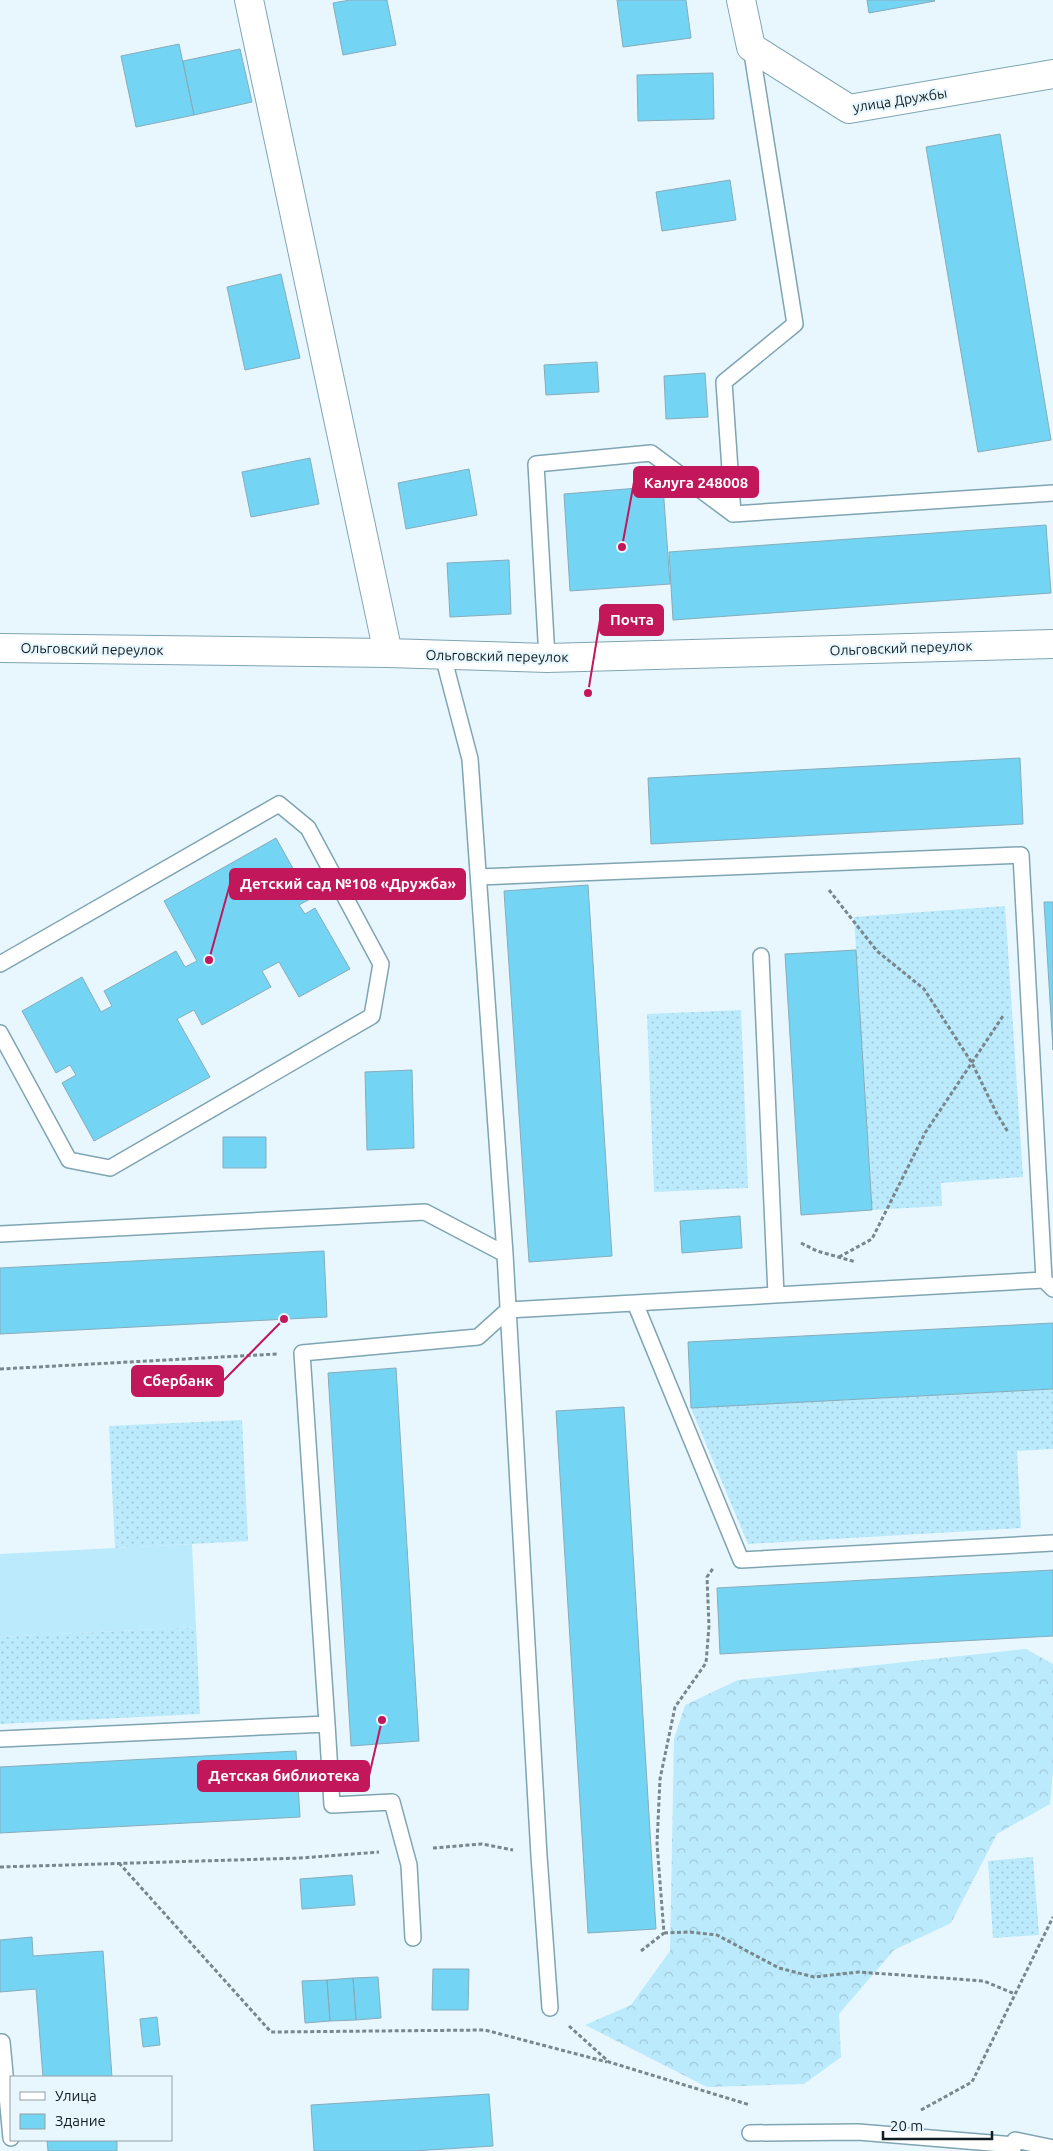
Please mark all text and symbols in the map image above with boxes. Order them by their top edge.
street label: улица Дружбы [852,85,948,115]
callout: Калуга 248008 [634,467,758,497]
text: Калуга 248008 [644,474,748,491]
callout: Почта [600,605,663,635]
text: Почта [610,611,654,628]
street label: Ольговский переулок [829,638,973,658]
street label: Ольговский переулок [20,640,164,658]
street label: Ольговский переулок [425,647,569,665]
callout: Детский сад №108 «Дружба» [230,869,465,899]
text: Детский сад №108 «Дружба» [240,875,456,892]
callout: Сбербанк [132,1366,223,1396]
text: Сбербанк [143,1372,214,1389]
callout: Детская библиотека [198,1761,369,1791]
text: Детская библиотека [208,1767,360,1784]
legend [10,2076,172,2141]
text: Улица [55,2087,97,2104]
scale bar [883,2108,992,2140]
text: Здание [55,2112,106,2129]
text: 20 m [890,2117,923,2134]

